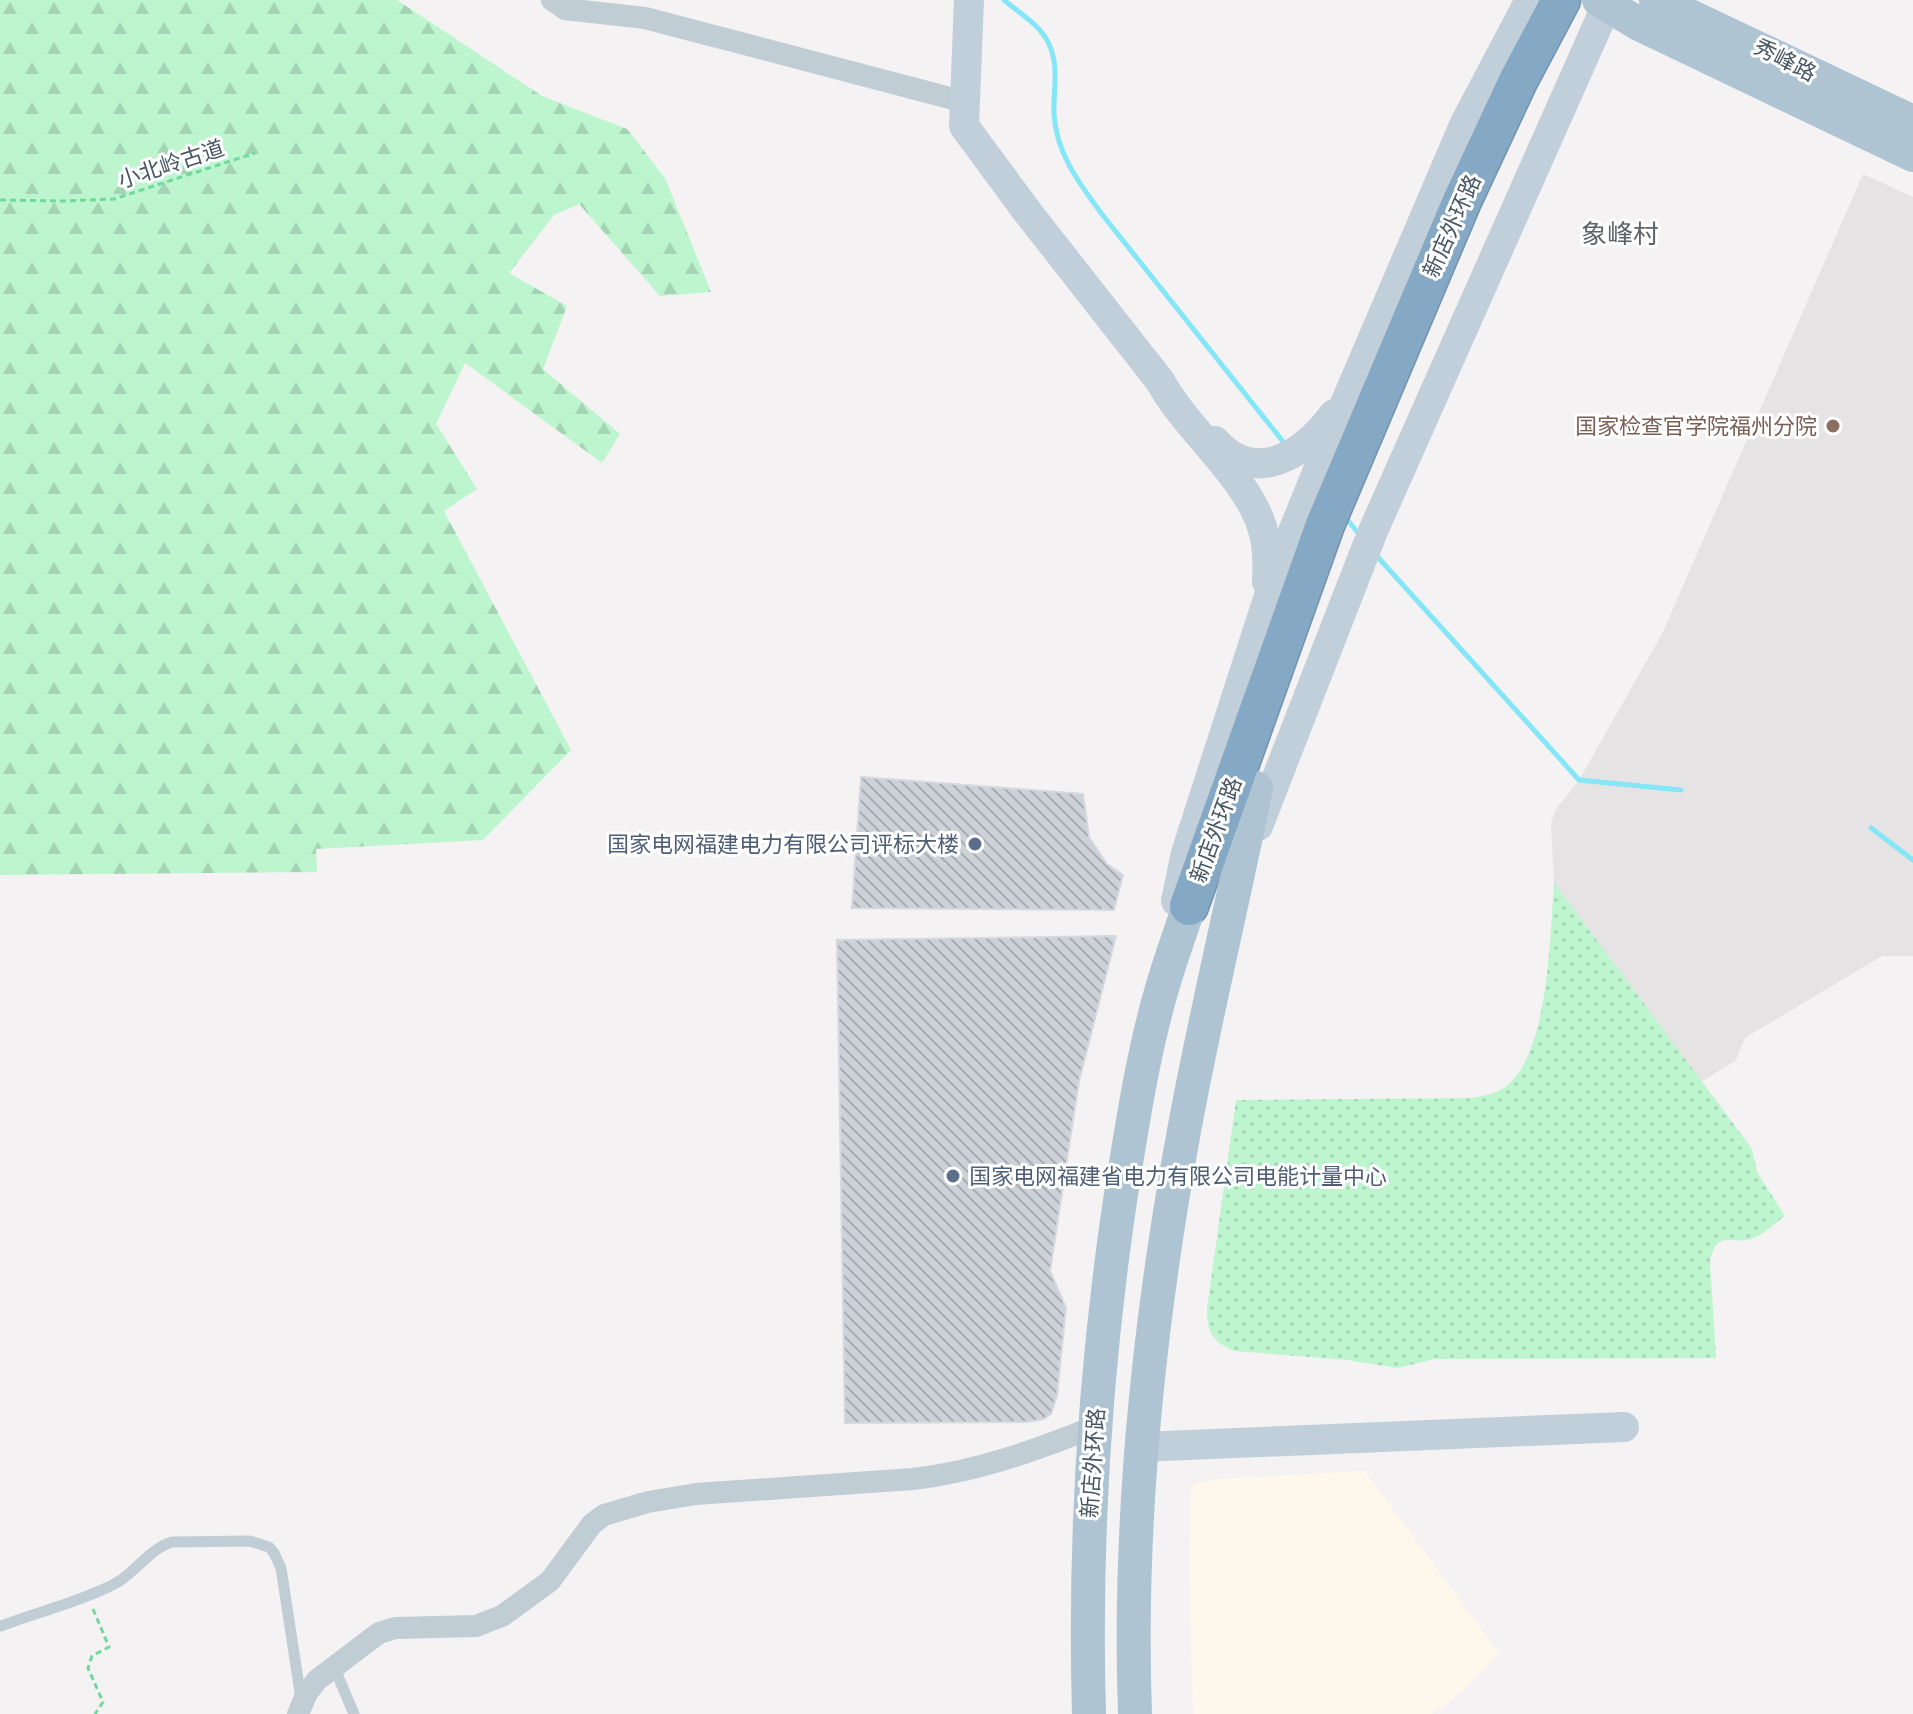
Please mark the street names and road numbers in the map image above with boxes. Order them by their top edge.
street label: 秀峰路 [1750,34,1820,86]
street label: 小北岭古道 [115,135,227,193]
street label: 新店外环路 [1418,171,1486,281]
street label: 新店外环路 [1185,774,1247,886]
street label: 新店外环路 [1077,1407,1109,1519]

